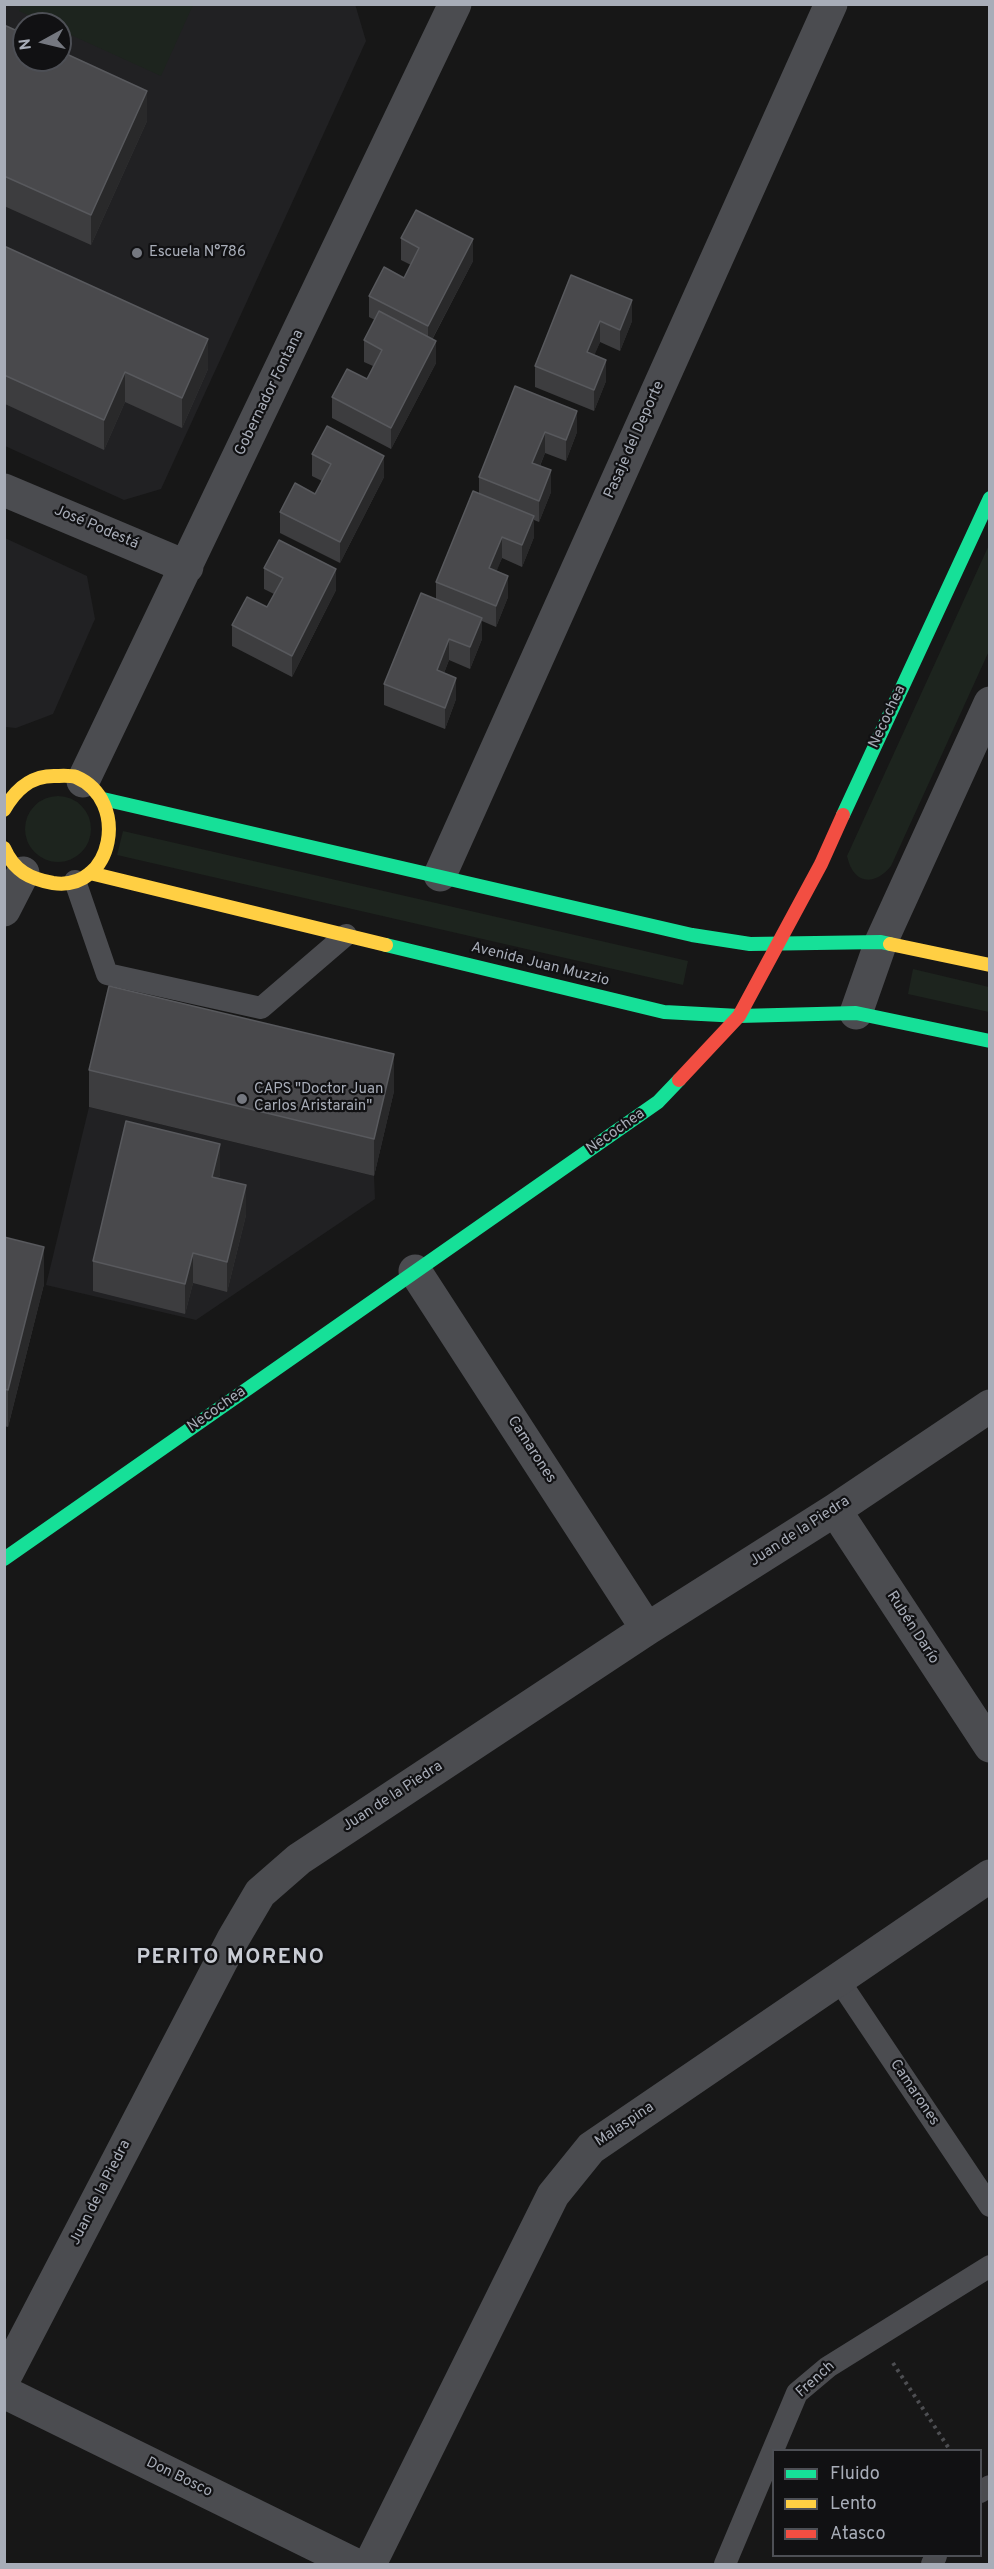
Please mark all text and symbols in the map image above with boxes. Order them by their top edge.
north arrow [12,12,72,72]
text: N [15,37,37,51]
place label: Escuela N°786 [149,244,246,262]
marker: Escuela N°786 [130,246,144,260]
street label: Gobernador Fontana [232,327,308,459]
street label: Pasaje del Deporte [601,379,669,501]
street label: José Podestá [51,502,141,554]
street label: Necochea [866,683,910,751]
street label: Avenida Juan Muzzio [469,939,611,991]
place label: CAPS "Doctor Juan Carlos Aristarain" [254,1081,383,1116]
marker: CAPS "Doctor Juan Carlos Aristarain" [235,1092,249,1106]
street label: Necochea [583,1105,649,1159]
street label: Necochea [184,1383,250,1437]
street label: Camarones [503,1413,559,1487]
street label: Juan de la Piedra [747,1493,853,1571]
street label: Rubén Darío [882,1588,942,1668]
street label: Juan de la Piedra [340,1758,446,1836]
district label: PERITO MORENO [137,1946,325,1972]
street label: Camarones [885,2056,943,2130]
street label: Malaspina [592,2099,658,2151]
street label: Juan de la Piedra [67,2137,135,2249]
street label: French [793,2358,839,2402]
legend [772,2449,982,2557]
street label: Don Bosco [143,2454,215,2502]
text: Fluido [830,2463,880,2486]
text: Lento [830,2493,876,2516]
text: Atasco [830,2523,886,2546]

